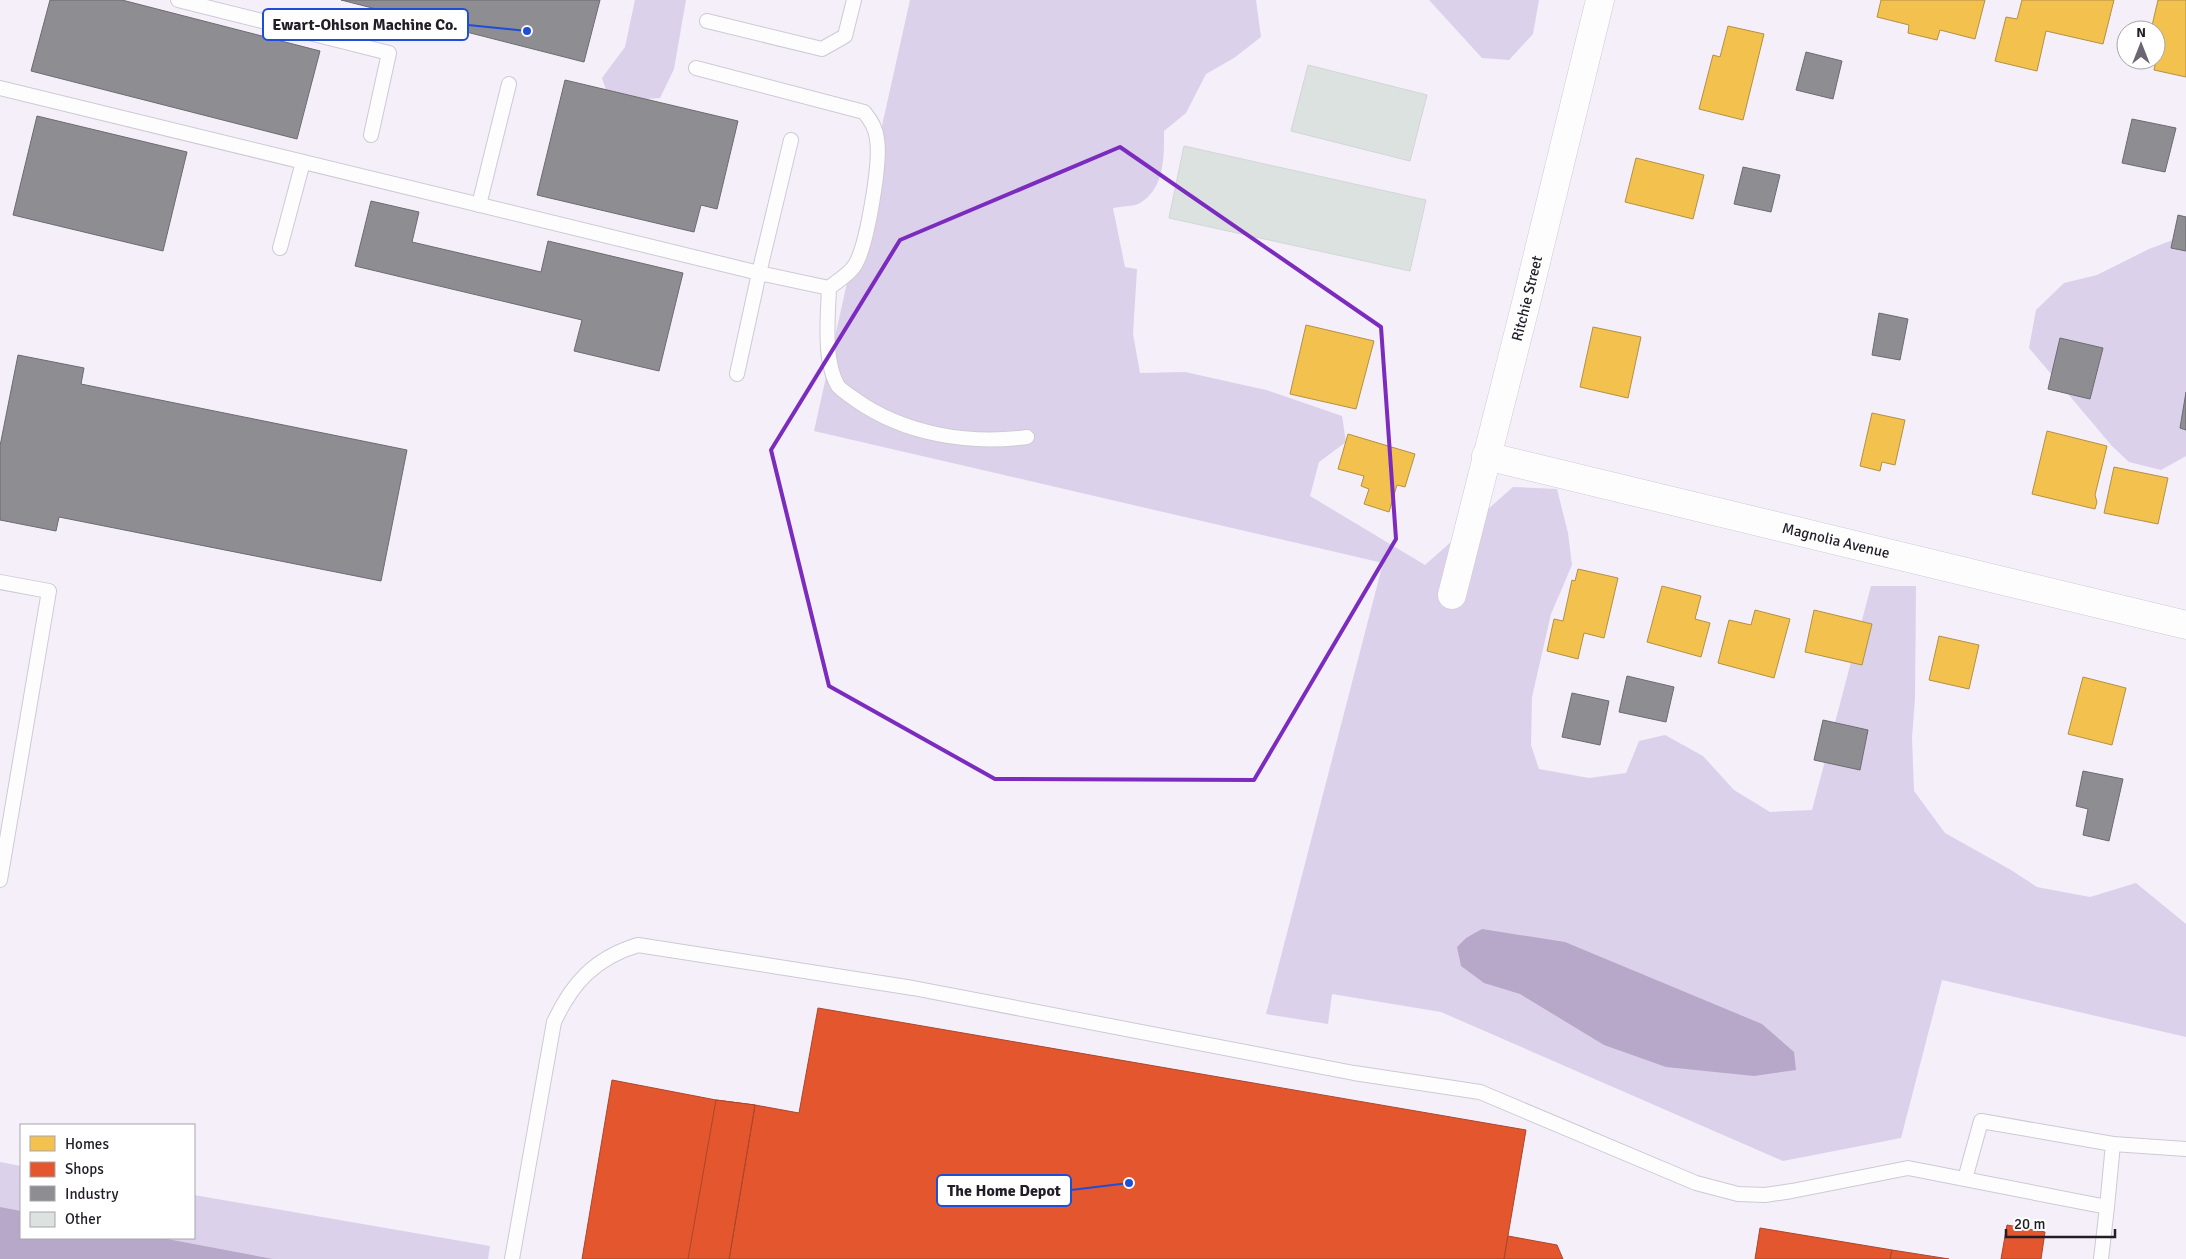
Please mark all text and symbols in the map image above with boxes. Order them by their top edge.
callout: Ewart-Ohlson Machine Co. [263,9,468,40]
text: Ewart-Ohlson Machine Co. [272,15,458,35]
north arrow [2116,20,2166,70]
text: N [2136,24,2146,41]
street label: Ritchie Street [1508,254,1546,343]
street label: Magnolia Avenue [1780,519,1891,562]
legend [20,1124,195,1239]
text: Homes [65,1135,109,1153]
text: Shops [65,1160,104,1178]
callout: The Home Depot [937,1175,1071,1206]
text: The Home Depot [947,1181,1061,1201]
text: Industry [65,1185,118,1203]
scale bar [2006,1206,2115,1238]
text: Other [65,1210,102,1228]
text: 20 m [2014,1215,2045,1233]

